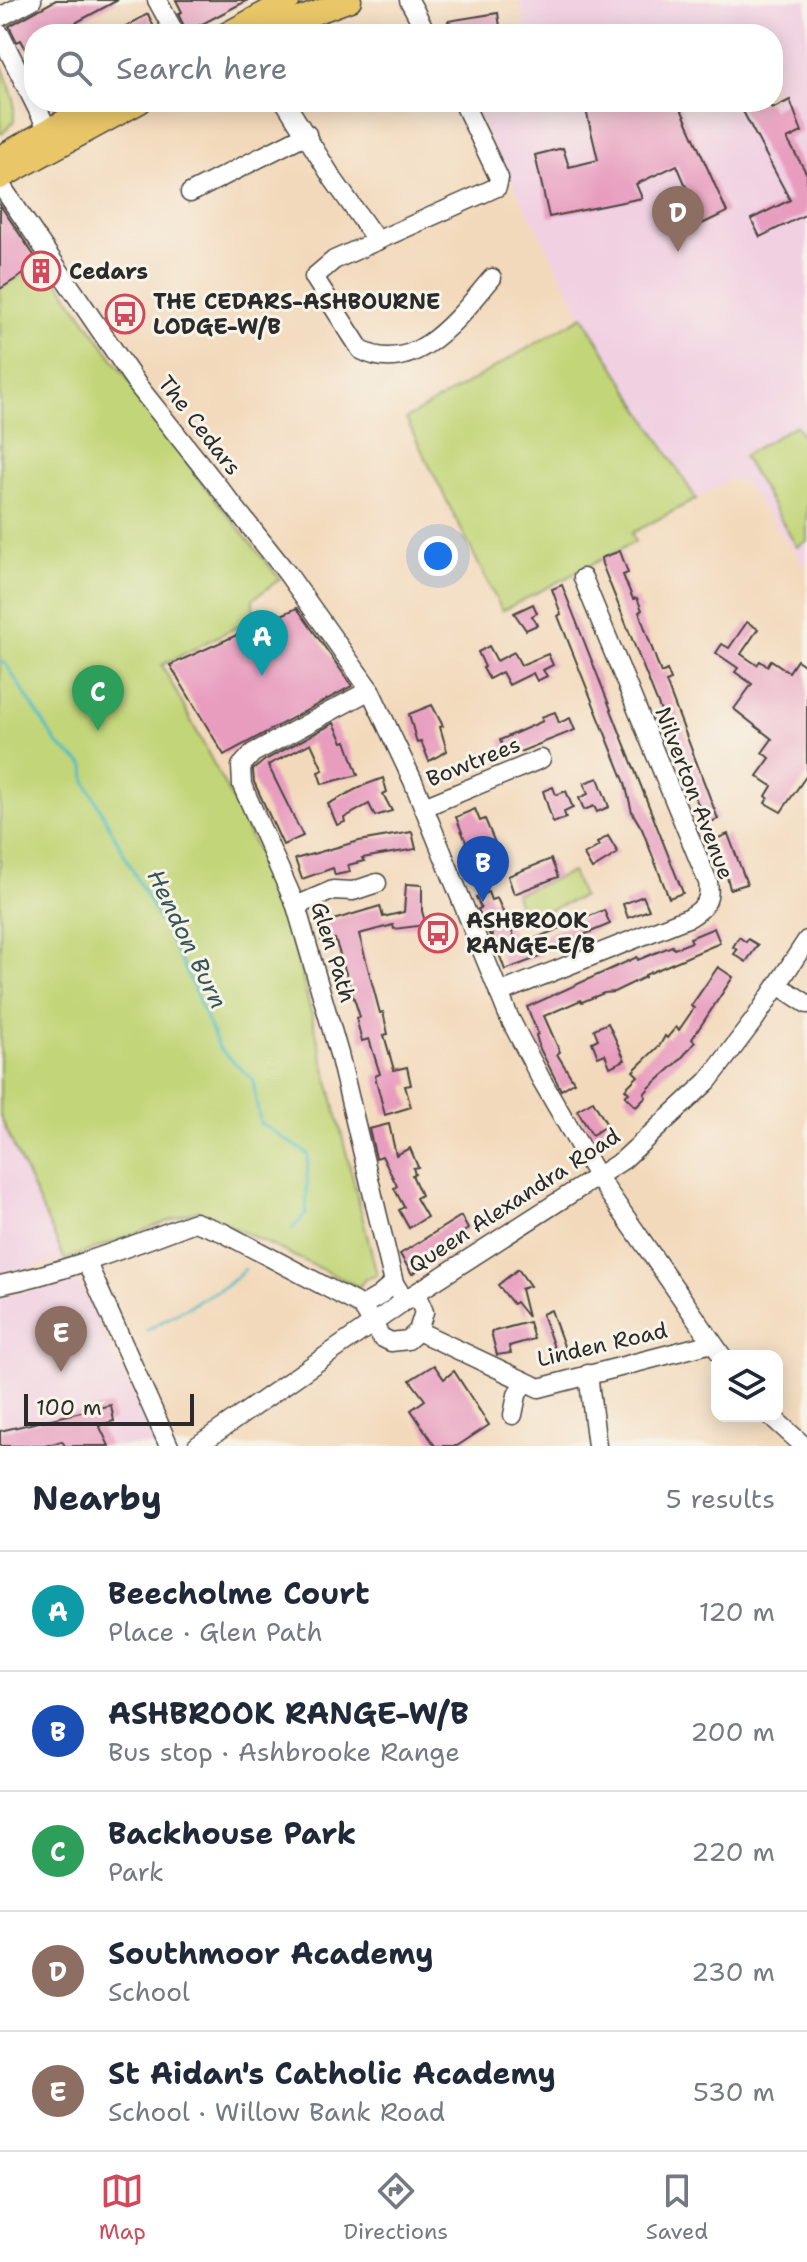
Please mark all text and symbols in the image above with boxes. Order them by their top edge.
search box [24,24,783,112]
icon: search [52,46,96,90]
text: Search here [116,48,287,89]
pin: D [652,186,704,252]
building icon: Cedars [20,250,62,292]
place label: Cedars [69,257,148,286]
place label: THE CEDARS-ASHBOURNE LODGE-W/B [153,287,440,341]
bus stop icon: THE CEDARS-ASHBOURNE LODGE-W/B [104,293,146,335]
street label: The Cedars [152,369,248,481]
your location [418,536,458,576]
pin: A [236,610,288,676]
pin: C [72,665,124,731]
street label: Nilverton Avenue [648,703,741,884]
street label: Bowtrees [422,730,524,793]
pin: B [457,836,509,902]
water label: Hendon Burn [139,864,235,1014]
street label: Glen Path [304,898,363,1006]
place label: ASHBROOK RANGE-E/B [466,906,595,960]
bus stop icon: ASHBROOK RANGE-E/B [417,912,459,954]
street label: Queen Alexandra Road [403,1121,625,1280]
pin: E [35,1306,87,1372]
street label: Linden Road [534,1315,670,1374]
map controls [711,1350,783,1422]
button: layers [711,1350,783,1422]
scale bar [24,1390,194,1426]
text: 100 m [36,1393,102,1422]
text: Nearby [32,1475,162,1521]
text: 5 results [666,1481,775,1516]
text: Beecholme Court [108,1573,370,1614]
text: A [48,1594,68,1629]
text: 120 m [699,1594,775,1629]
text: Place · Glen Path [108,1614,323,1649]
text: ASHBROOK RANGE-W/B [108,1693,469,1734]
text: B [50,1714,66,1749]
text: 200 m [690,1714,775,1749]
text: Bus stop · Ashbrooke Range [108,1734,460,1769]
text: Backhouse Park [108,1813,356,1854]
text: C [50,1834,66,1869]
text: 220 m [691,1834,775,1869]
text: Park [108,1854,164,1889]
text: Southmoor Academy [108,1933,434,1974]
text: D [49,1954,67,1989]
text: 230 m [691,1954,775,1989]
text: School [108,1974,190,2009]
text: St Aidan's Catholic Academy [108,2053,556,2094]
text: E [49,2074,67,2109]
text: 530 m [693,2074,775,2109]
text: School · Willow Bank Road [108,2094,445,2129]
tab: Map [99,2169,146,2246]
tab: Directions [343,2169,448,2246]
tab: Saved [646,2169,708,2246]

